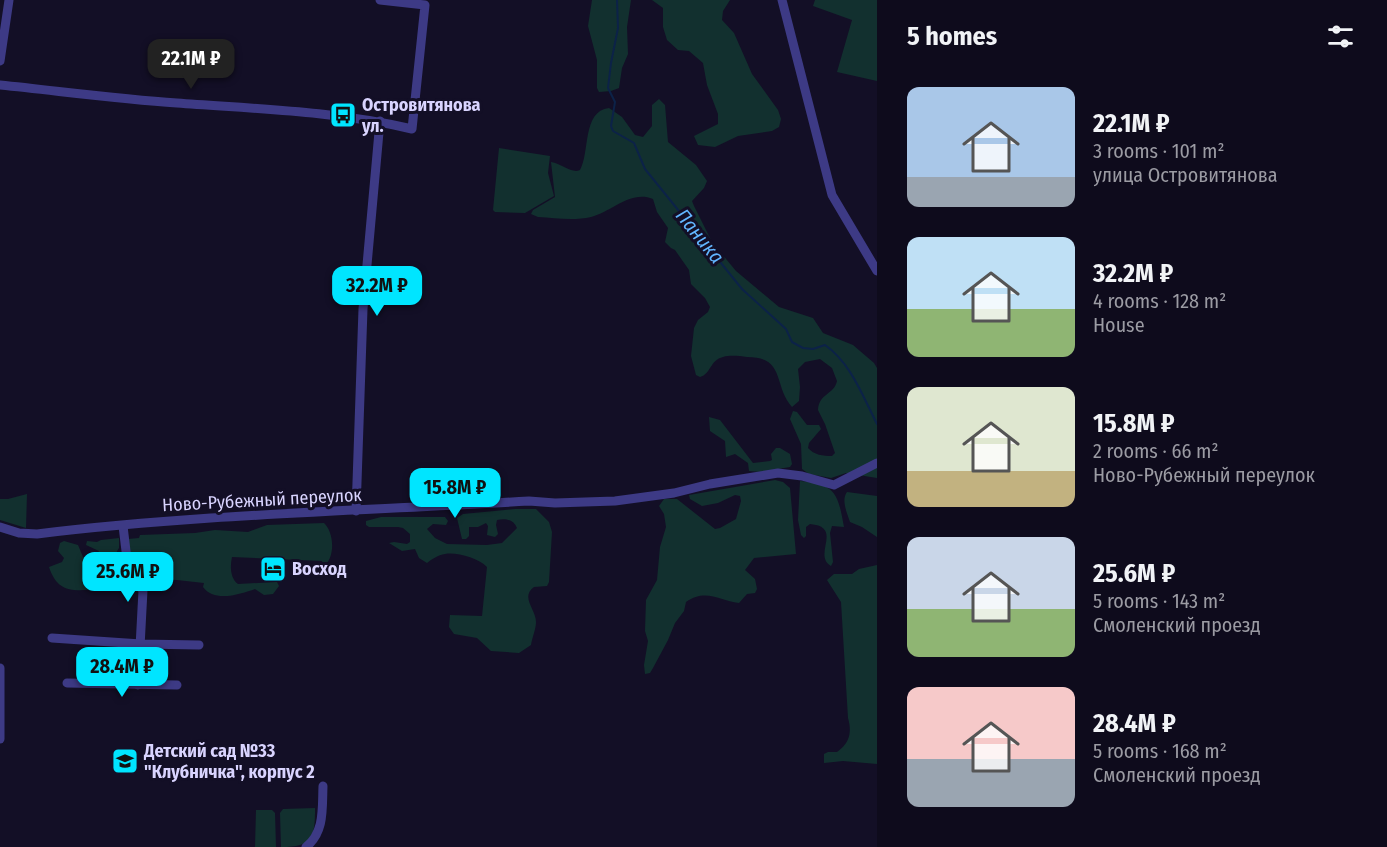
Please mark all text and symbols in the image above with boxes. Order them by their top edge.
icon: filters [1324,20,1357,53]
text: 5 homes [907,21,997,52]
pin: 22.1M ₽ [136,39,246,90]
text: 22.1M ₽ [162,46,220,70]
place label: Островитянова ул. [361,94,481,137]
bus stop icon: Островитянова ул. [328,100,358,130]
text: 22.1M ₽ [1093,108,1170,139]
icon: home [955,111,1027,183]
text: 3 rooms · 101 m² [1093,139,1224,163]
text: улица Островитянова [1093,163,1277,187]
water label: Паника [671,204,729,268]
text: 32.2M ₽ [1093,258,1173,289]
icon: home [955,261,1027,333]
pin: 32.2M ₽ [322,266,432,317]
text: 32.2M ₽ [346,273,408,297]
text: 4 rooms · 128 m² [1093,289,1226,313]
text: House [1093,313,1145,337]
text: 15.8M ₽ [1093,408,1175,439]
icon: home [955,411,1027,483]
text: 2 rooms · 66 m² [1093,439,1219,463]
text: Ново-Рубежный переулок [1093,463,1315,487]
pin: 15.8M ₽ [400,468,510,519]
text: 15.8M ₽ [424,475,486,499]
street label: Ново-Рубежный переулок [162,484,363,516]
pin: 25.6M ₽ [73,552,183,603]
hotel icon: Восход [258,554,288,584]
place label: Восход [292,558,346,580]
text: 25.6M ₽ [1093,558,1175,589]
text: 25.6M ₽ [96,559,160,583]
icon: home [955,561,1027,633]
text: 5 rooms · 143 m² [1093,589,1225,613]
text: Смоленский проезд [1093,613,1261,637]
pin: 28.4M ₽ [67,647,177,698]
text: 28.4M ₽ [90,654,154,678]
text: 28.4M ₽ [1093,708,1176,739]
icon: home [955,711,1027,783]
text: 5 rooms · 168 m² [1093,739,1227,763]
place label: Детский сад №33 "Клубничка", корпус 2 [143,740,315,783]
school or university icon: Детский сад №33 "Клубничка", корпус 2 [110,746,140,776]
text: Смоленский проезд [1093,763,1261,787]

